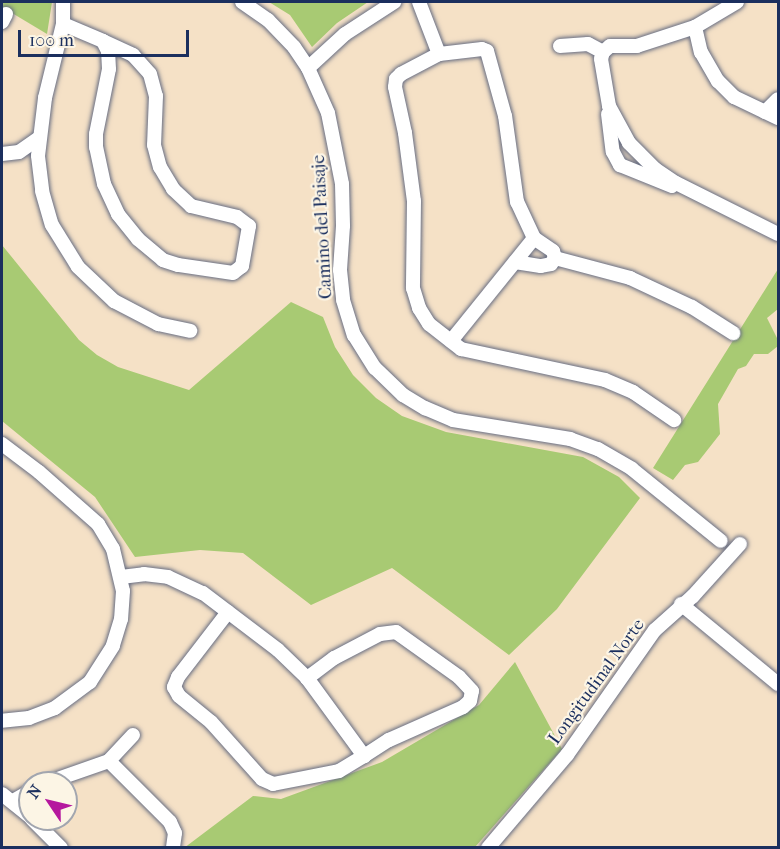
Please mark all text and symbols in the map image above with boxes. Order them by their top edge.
scale bar [21,18,192,56]
text: 100 m [29,30,74,51]
street label: Camino del Paisaje [308,154,338,300]
street label: Longitudinal Norte [544,615,650,749]
north arrow [18,771,78,831]
text: N [23,781,46,802]

